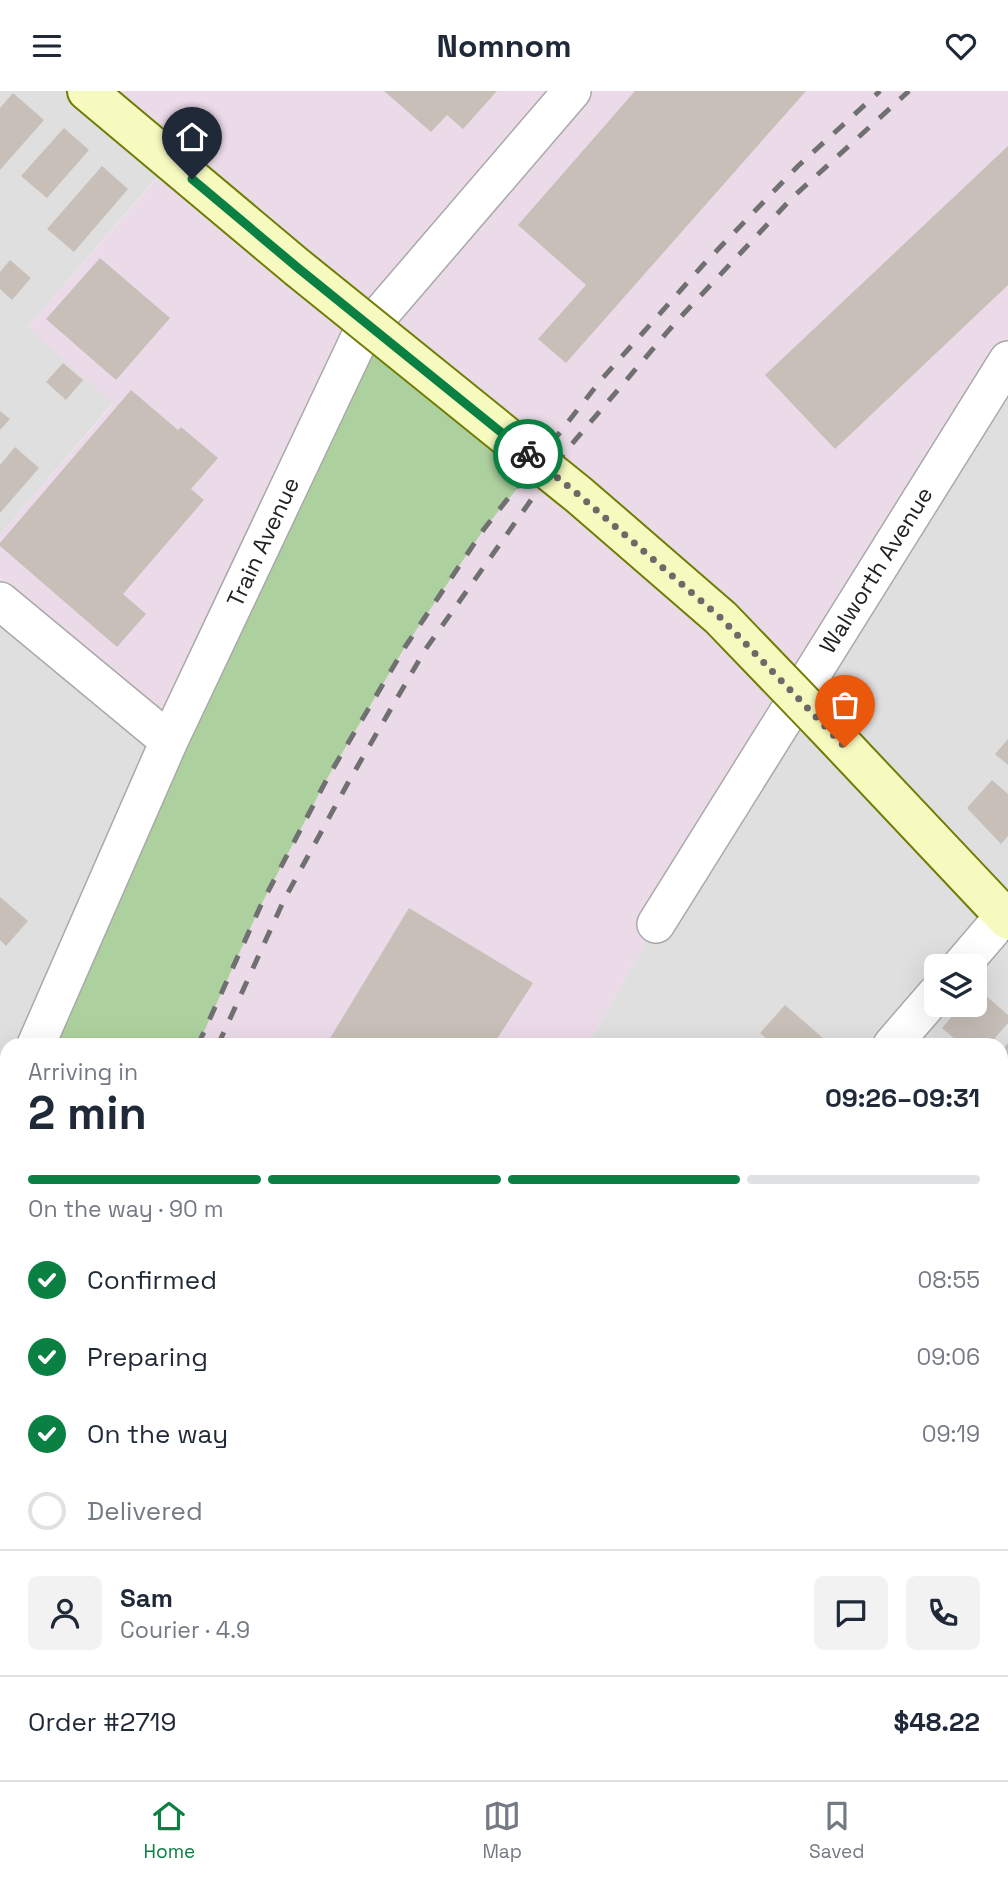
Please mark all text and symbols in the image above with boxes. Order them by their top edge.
text: Nomnom [437,26,571,66]
icon: menu [28,27,66,65]
icon: heart [942,27,980,65]
pin [162,107,222,179]
icon: home [173,118,211,156]
courier [493,419,563,489]
icon: bike [509,435,547,473]
street label: Train Avenue [220,472,306,612]
street label: Walworth Avenue [813,481,939,659]
pin [815,675,875,747]
icon: bag [826,686,864,724]
map controls [924,954,987,1017]
button: layers [924,954,987,1017]
text: Arriving in [28,1057,138,1087]
text: 09:26–09:31 [825,1081,980,1115]
text: 2 min [28,1084,147,1142]
text: On the way · 90 m [28,1194,223,1224]
icon: check [28,1261,66,1299]
text: Confirmed [87,1263,217,1297]
text: 08:55 [918,1265,980,1295]
icon: check [28,1338,66,1376]
text: Preparing [87,1340,208,1374]
text: 09:06 [917,1342,980,1372]
icon: check [28,1415,66,1453]
text: On the way [87,1417,228,1451]
text: 09:19 [922,1419,980,1449]
text: Delivered [87,1494,203,1528]
button: person [28,1576,102,1650]
button: chat [814,1576,888,1650]
button: phone [906,1576,980,1650]
text: Sam [120,1581,173,1615]
text: Courier · 4.9 [120,1615,250,1645]
text: Order #2719 [28,1705,176,1739]
text: $48.22 [893,1705,980,1739]
tab: Home [144,1797,195,1864]
tab: Map [482,1797,522,1864]
tab: Saved [809,1797,864,1864]

